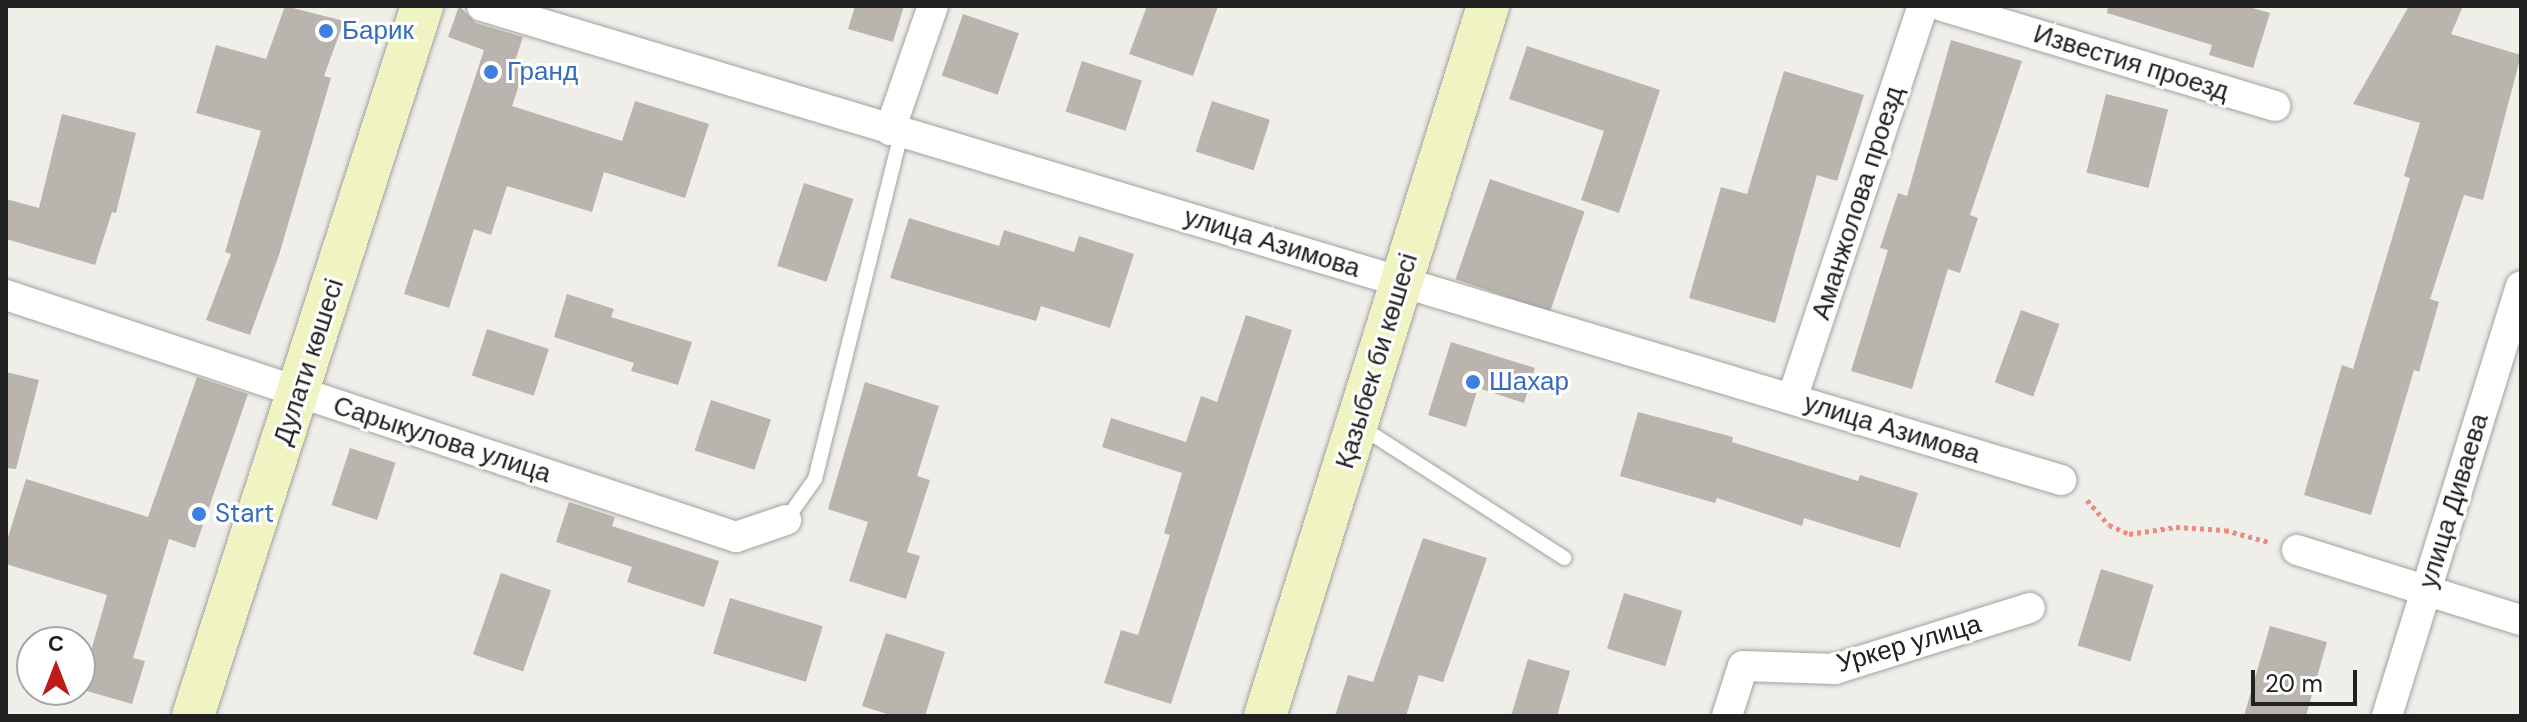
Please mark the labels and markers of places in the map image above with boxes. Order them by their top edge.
place label: Барик [342,15,414,47]
marker: Барик [317,22,335,40]
place label: Гранд [507,56,578,88]
marker: Гранд [482,63,500,81]
place label: Шахар [1489,366,1569,398]
marker: Шахар [1464,373,1482,391]
place label: Start [215,498,274,530]
marker: Start [190,505,208,523]

